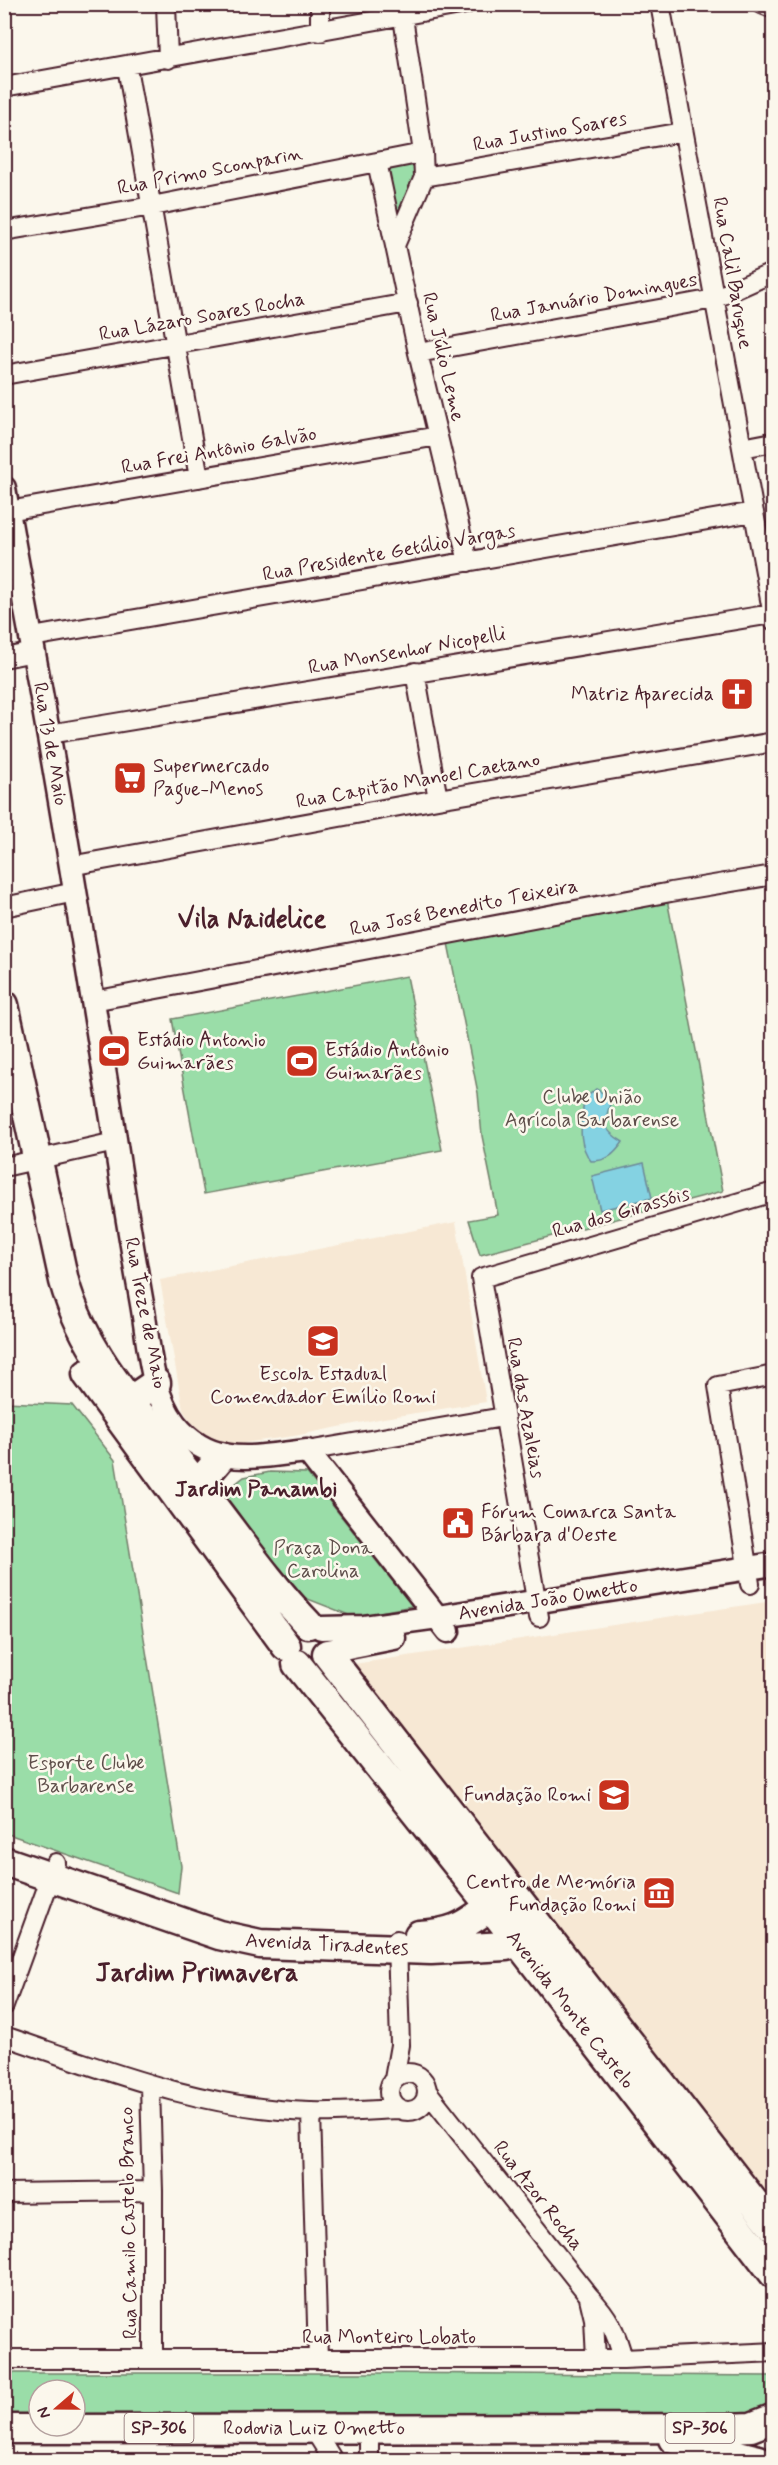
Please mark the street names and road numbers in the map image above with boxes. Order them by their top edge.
street label: Rua Justino Soares [471,105,629,159]
street label: Rua Primo Sconparin [115,140,305,202]
street label: Rua Calil Baruque [705,195,759,351]
street label: Rua Januário Domingues [488,266,700,330]
street label: Rua Lázaro Soares Rocha [97,286,307,348]
street label: Rua Júlio Leme [415,290,471,424]
street label: Rua Frei Antônio Galvão [119,420,319,482]
street label: Rua Presidente Getúlio Vargas [260,517,518,590]
street label: Rua Monsenhor Nicopelli [306,620,508,682]
street label: Rua 13 de Maio [26,680,74,808]
street label: Rua Capitão Manoel Caetano [294,746,542,816]
street label: Rua José Benedito Teixeira [348,873,580,943]
street label: Rua dos Girassóis [549,1180,693,1246]
street label: Rua Treze de Maio [117,1235,173,1391]
street label: Rua das Azaleias [499,1336,551,1481]
street label: Avenida João Ometto [456,1572,640,1628]
street label: Avenida Monte Castelo [500,1925,640,2095]
street label: Avenida Tiradentes [245,1927,410,1963]
street label: Rua Camilo Castelo Branco [113,2107,145,2339]
street label: Rua Azor Rocha [486,2135,590,2257]
street label: Rua Monteiro Lobato [302,2324,476,2351]
road number: SP-306 [124,2413,194,2443]
road number: SP-306 [666,2413,734,2443]
street label: Rodovia Luiz Ometto [223,2415,405,2442]

